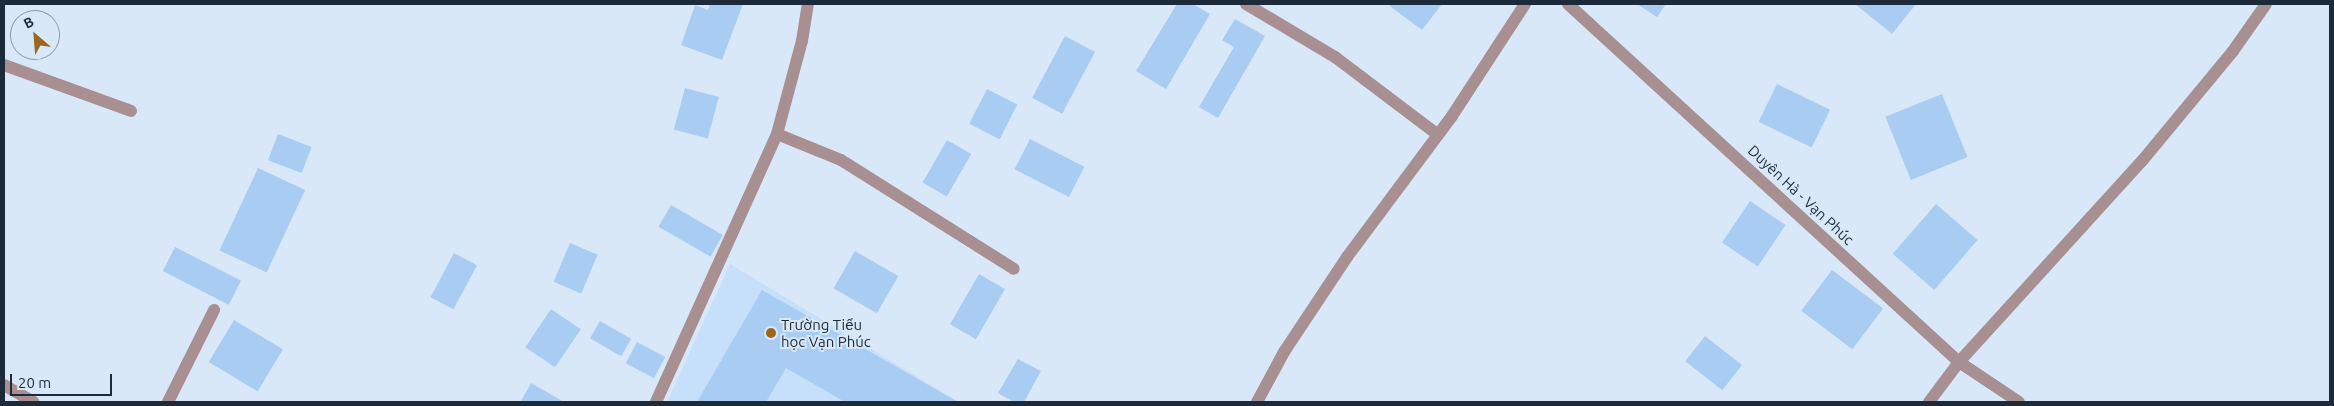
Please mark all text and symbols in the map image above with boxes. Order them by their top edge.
north arrow [10,10,60,60]
text: B [21,13,36,32]
street label: Duyên Hà - Vạn Phúc [1744,141,1858,249]
place label: Trường Tiểu học Vạn Phúc [781,315,871,350]
marker: Trường Tiểu học Vạn Phúc [765,327,777,339]
scale bar [12,364,115,396]
text: 20 m [18,374,51,391]

